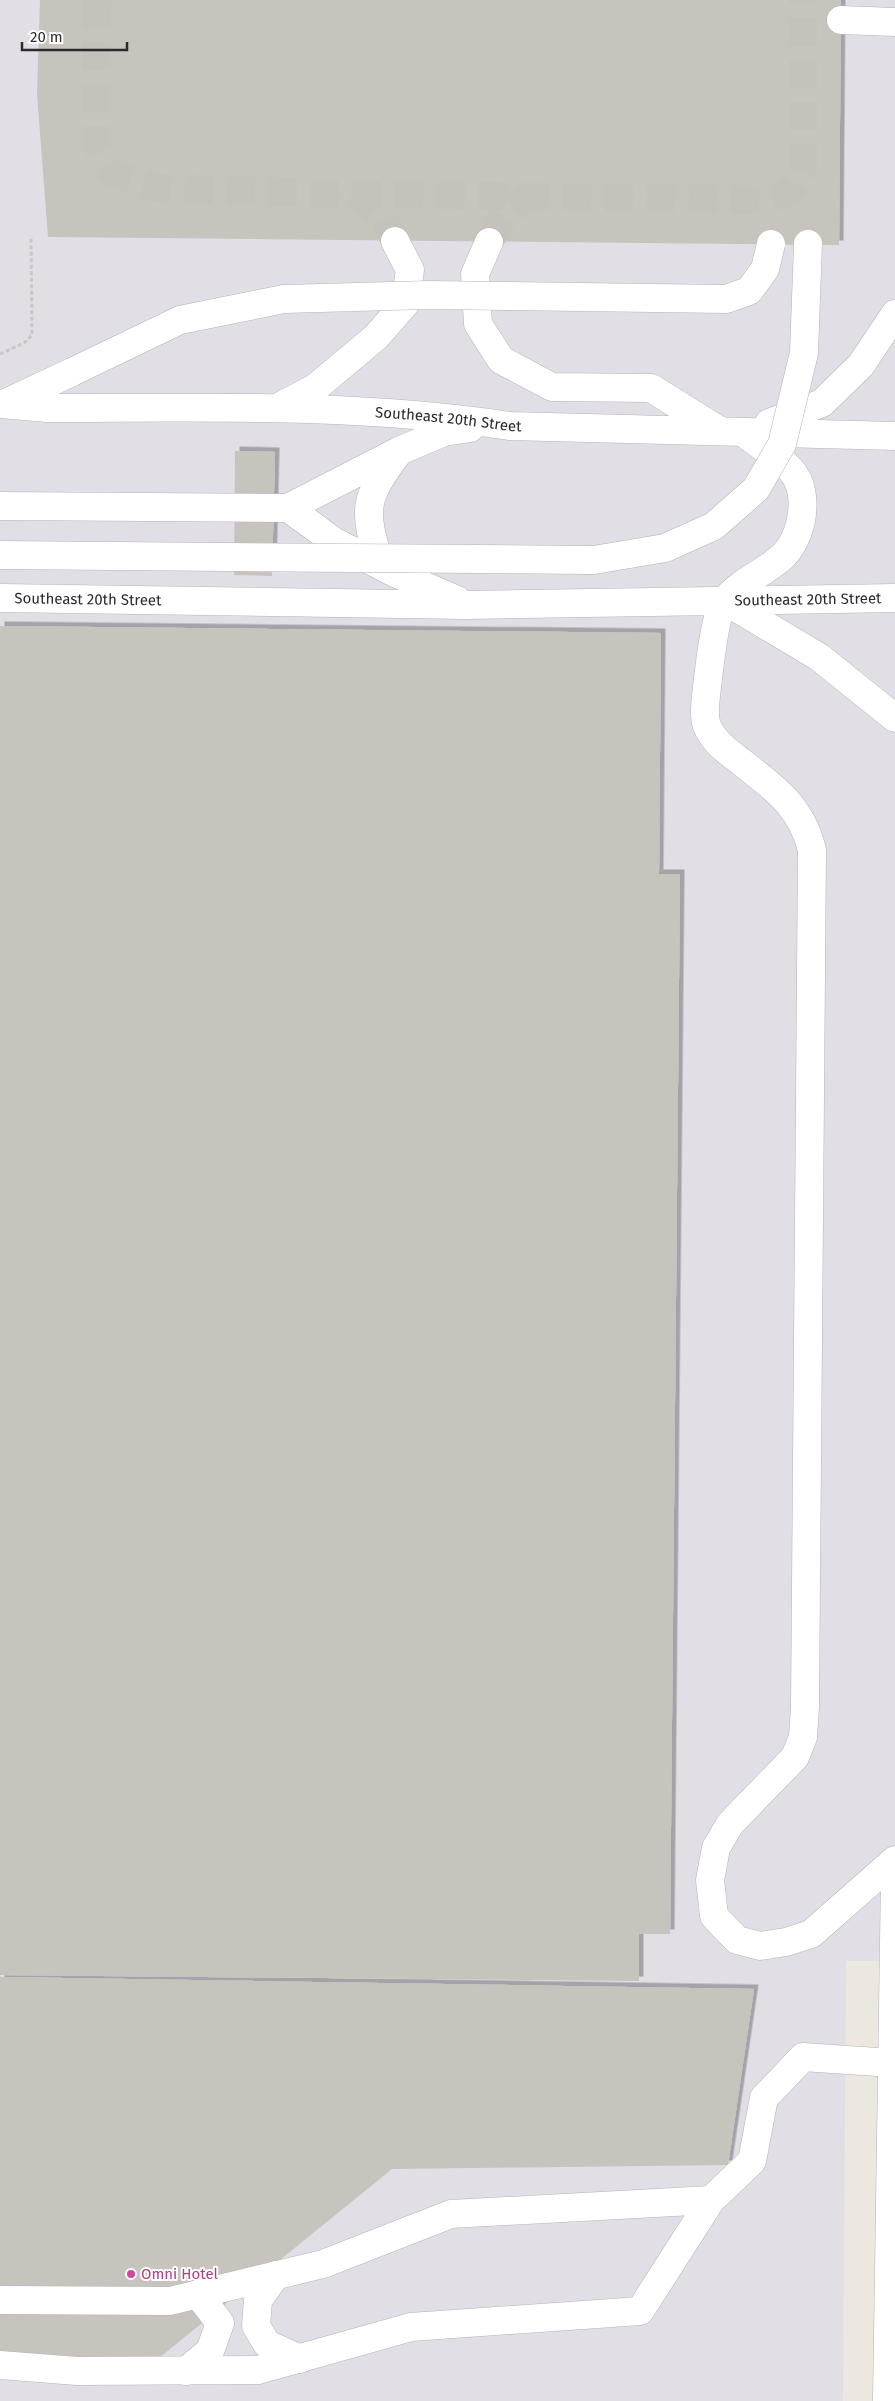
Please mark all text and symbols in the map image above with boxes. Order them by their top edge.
scale bar [22,20,128,52]
text: 20 m [30,28,63,46]
street label: Southeast 20th Street [375,403,522,435]
street label: Southeast 20th Street [14,589,162,609]
street label: Southeast 20th Street [734,589,882,610]
place label: Omni Hotel [141,2265,219,2283]
marker: Omni Hotel [125,2268,137,2280]

